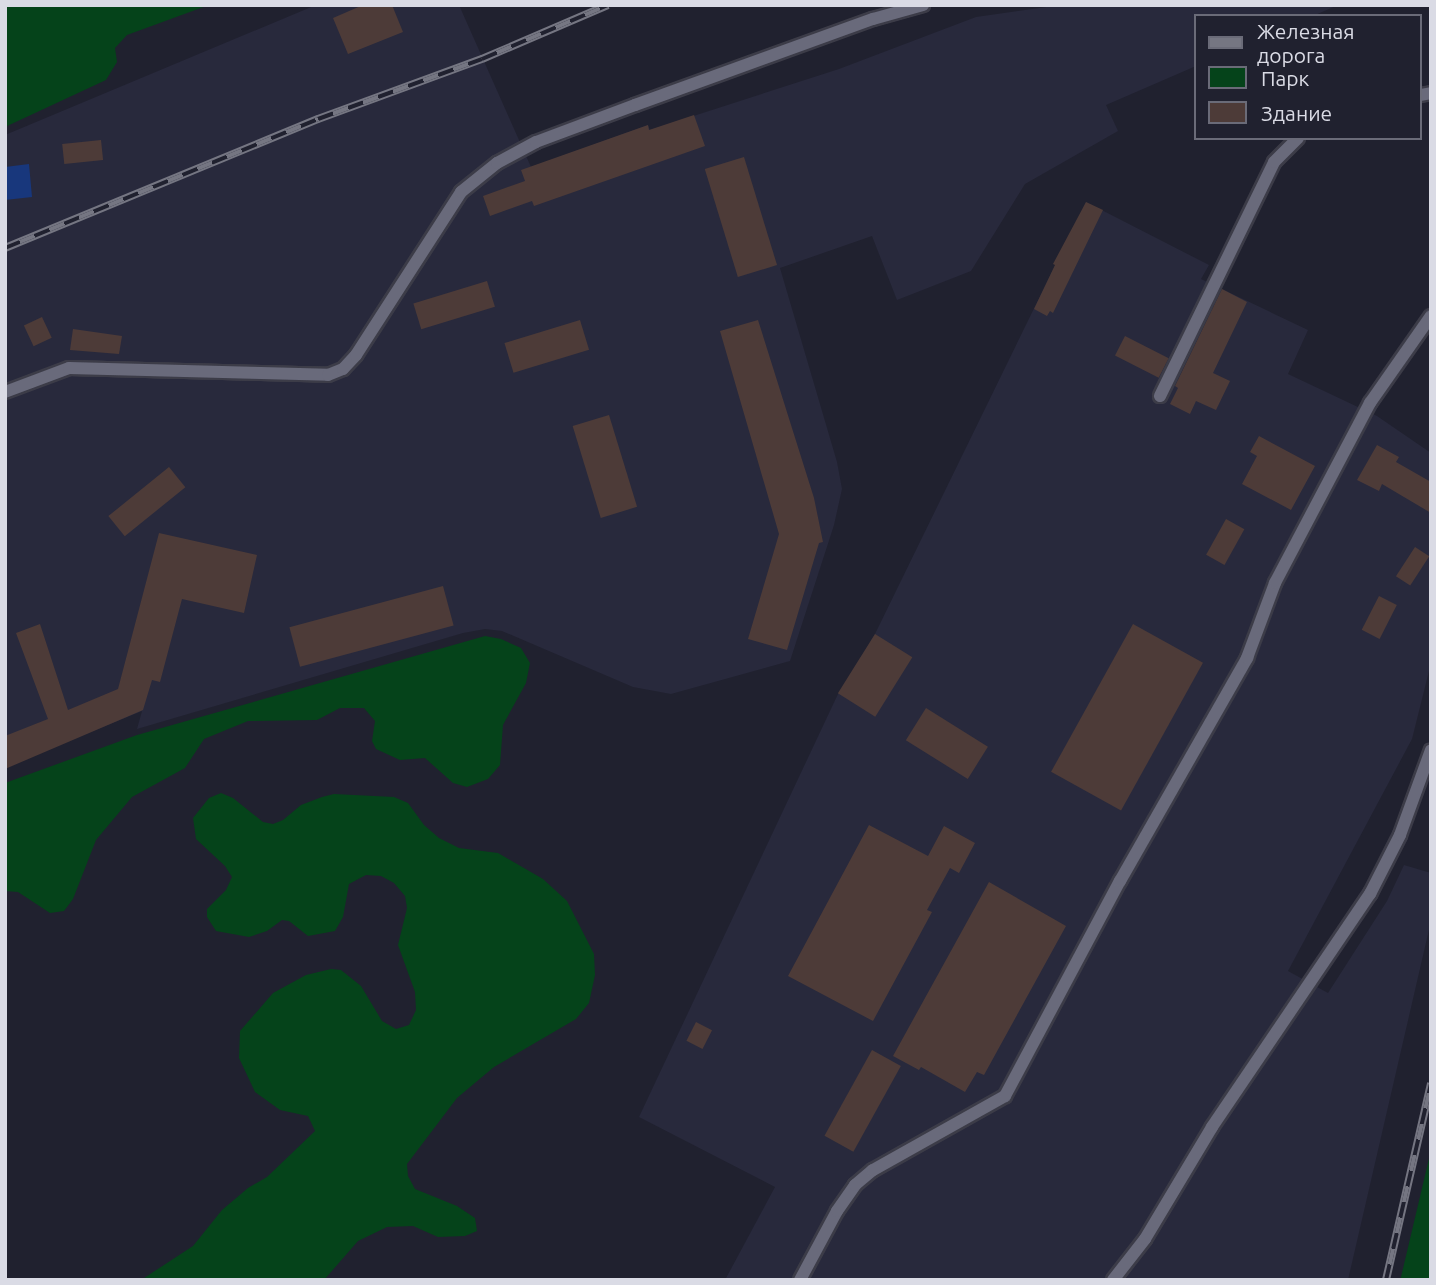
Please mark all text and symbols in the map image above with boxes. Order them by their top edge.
legend [1194,14,1422,140]
text: Железная дорога [1257,19,1355,67]
text: Парк [1261,66,1309,90]
text: Здание [1261,101,1332,125]

